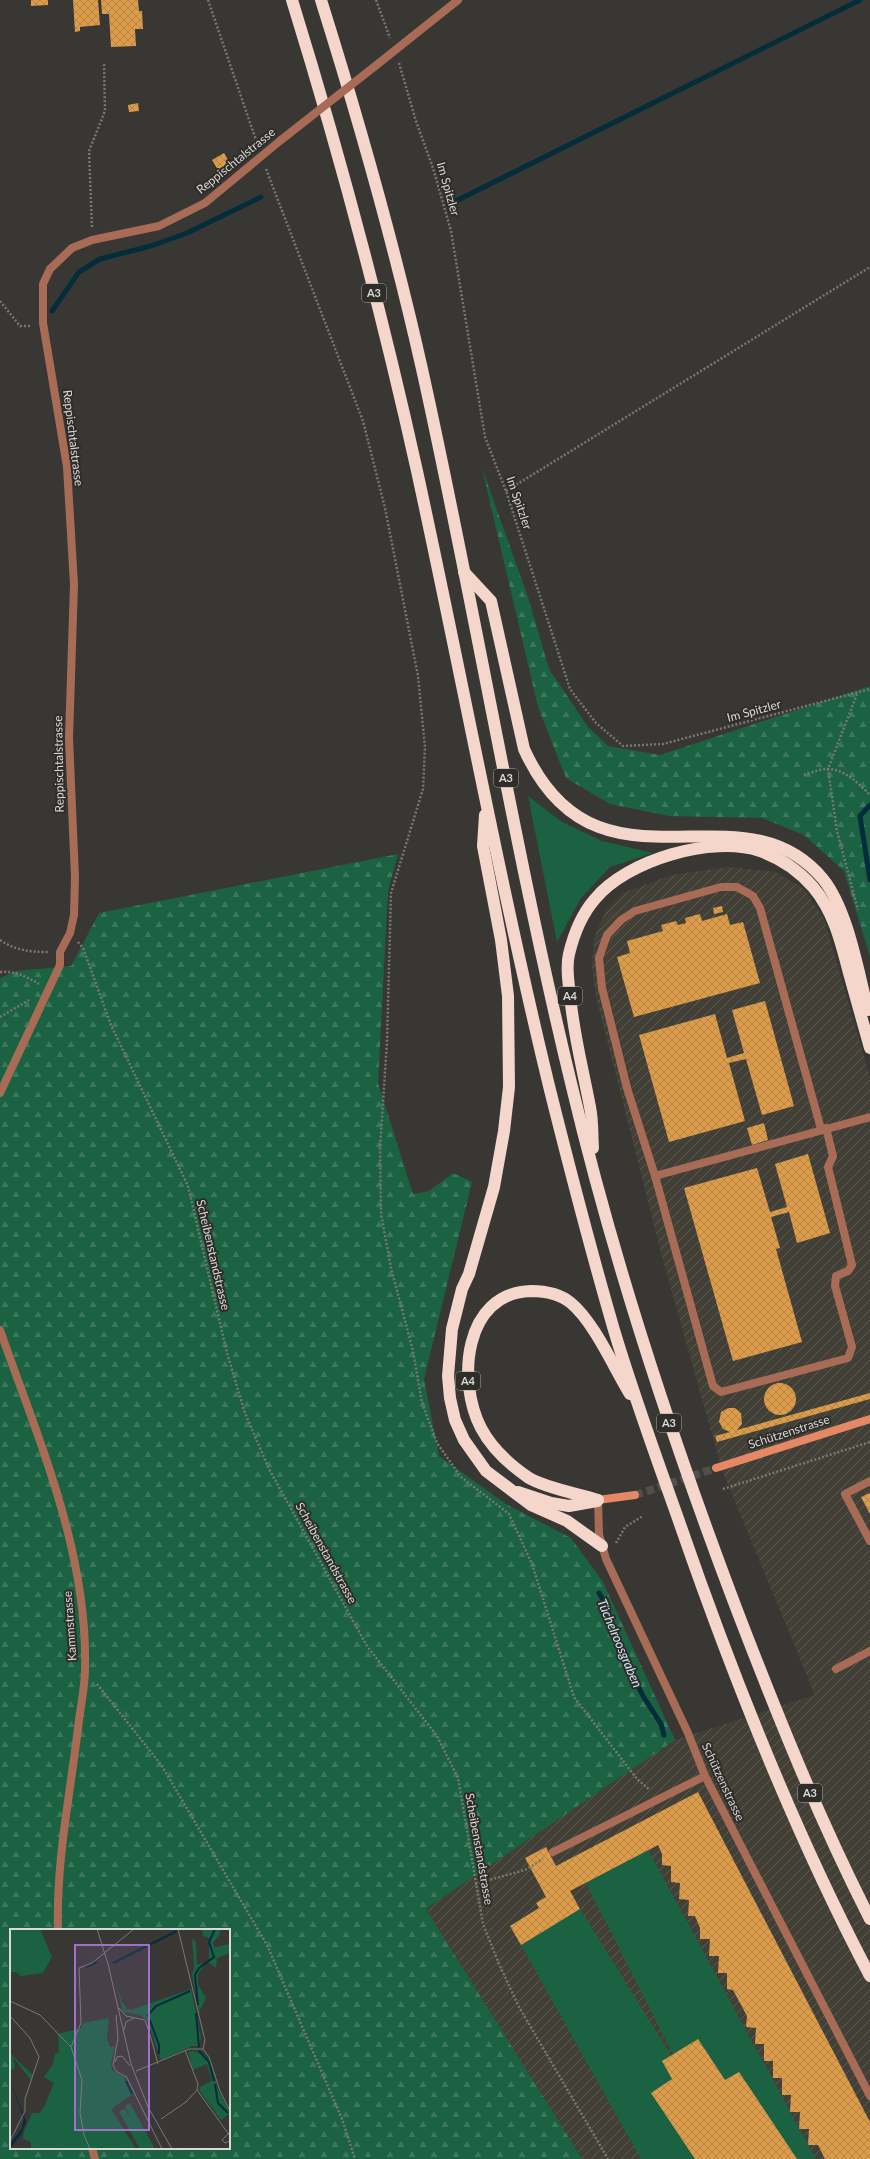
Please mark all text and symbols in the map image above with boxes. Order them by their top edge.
street label: Reppischtalstrasse [193,124,278,197]
street label: Im Spitzler [434,160,464,218]
road number: A3 [362,284,386,302]
street label: Reppischtalstrasse [60,389,87,487]
street label: Im Spitzler [503,474,536,532]
street label: Im Spitzler [725,696,783,725]
street label: Reppischtalstrasse [50,715,67,813]
road number: A3 [494,769,518,787]
road number: A4 [558,987,582,1005]
street label: Scheibenstandstrasse [193,1198,234,1312]
road number: A4 [456,1372,480,1390]
street label: Schützenstrasse [746,1411,831,1452]
road number: A3 [657,1414,681,1432]
street label: Scheibenstandstrasse [292,1500,360,1606]
street label: Kammstrasse [60,1591,79,1662]
water label: Tüchelroosgraben [594,1596,646,1690]
street label: Schützenstrasse [699,1740,748,1823]
road number: A3 [798,1784,822,1802]
street label: Scheibenstandstrasse [462,1792,497,1906]
inset map [10,1929,230,2149]

